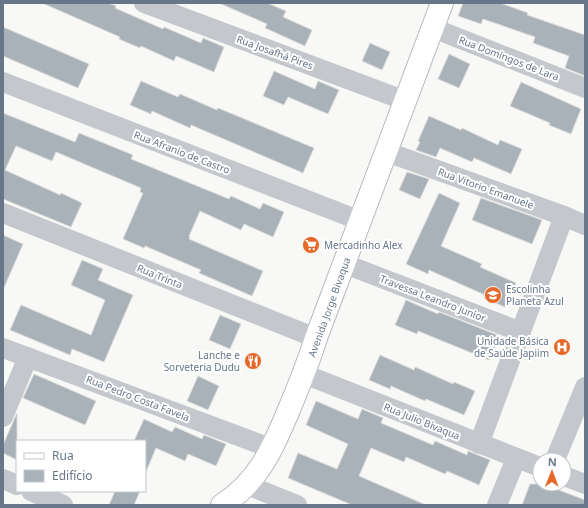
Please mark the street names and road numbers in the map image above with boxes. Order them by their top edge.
street label: Rua Josafhá Pires [235,32,315,72]
street label: Rua Domingos de Lara [457,32,561,84]
street label: Rua Afranio de Castro [132,127,232,177]
street label: Rua Vitorio Emanuele [436,164,536,212]
street label: Avenida Jorge Bivaqua [304,255,354,359]
street label: Rua Trinta [135,261,185,291]
street label: Travessa Leandro Junior [378,271,488,325]
street label: Rua Pedro Costa Favela [84,372,192,424]
street label: Rua Julio Bivaqua [382,399,462,443]

